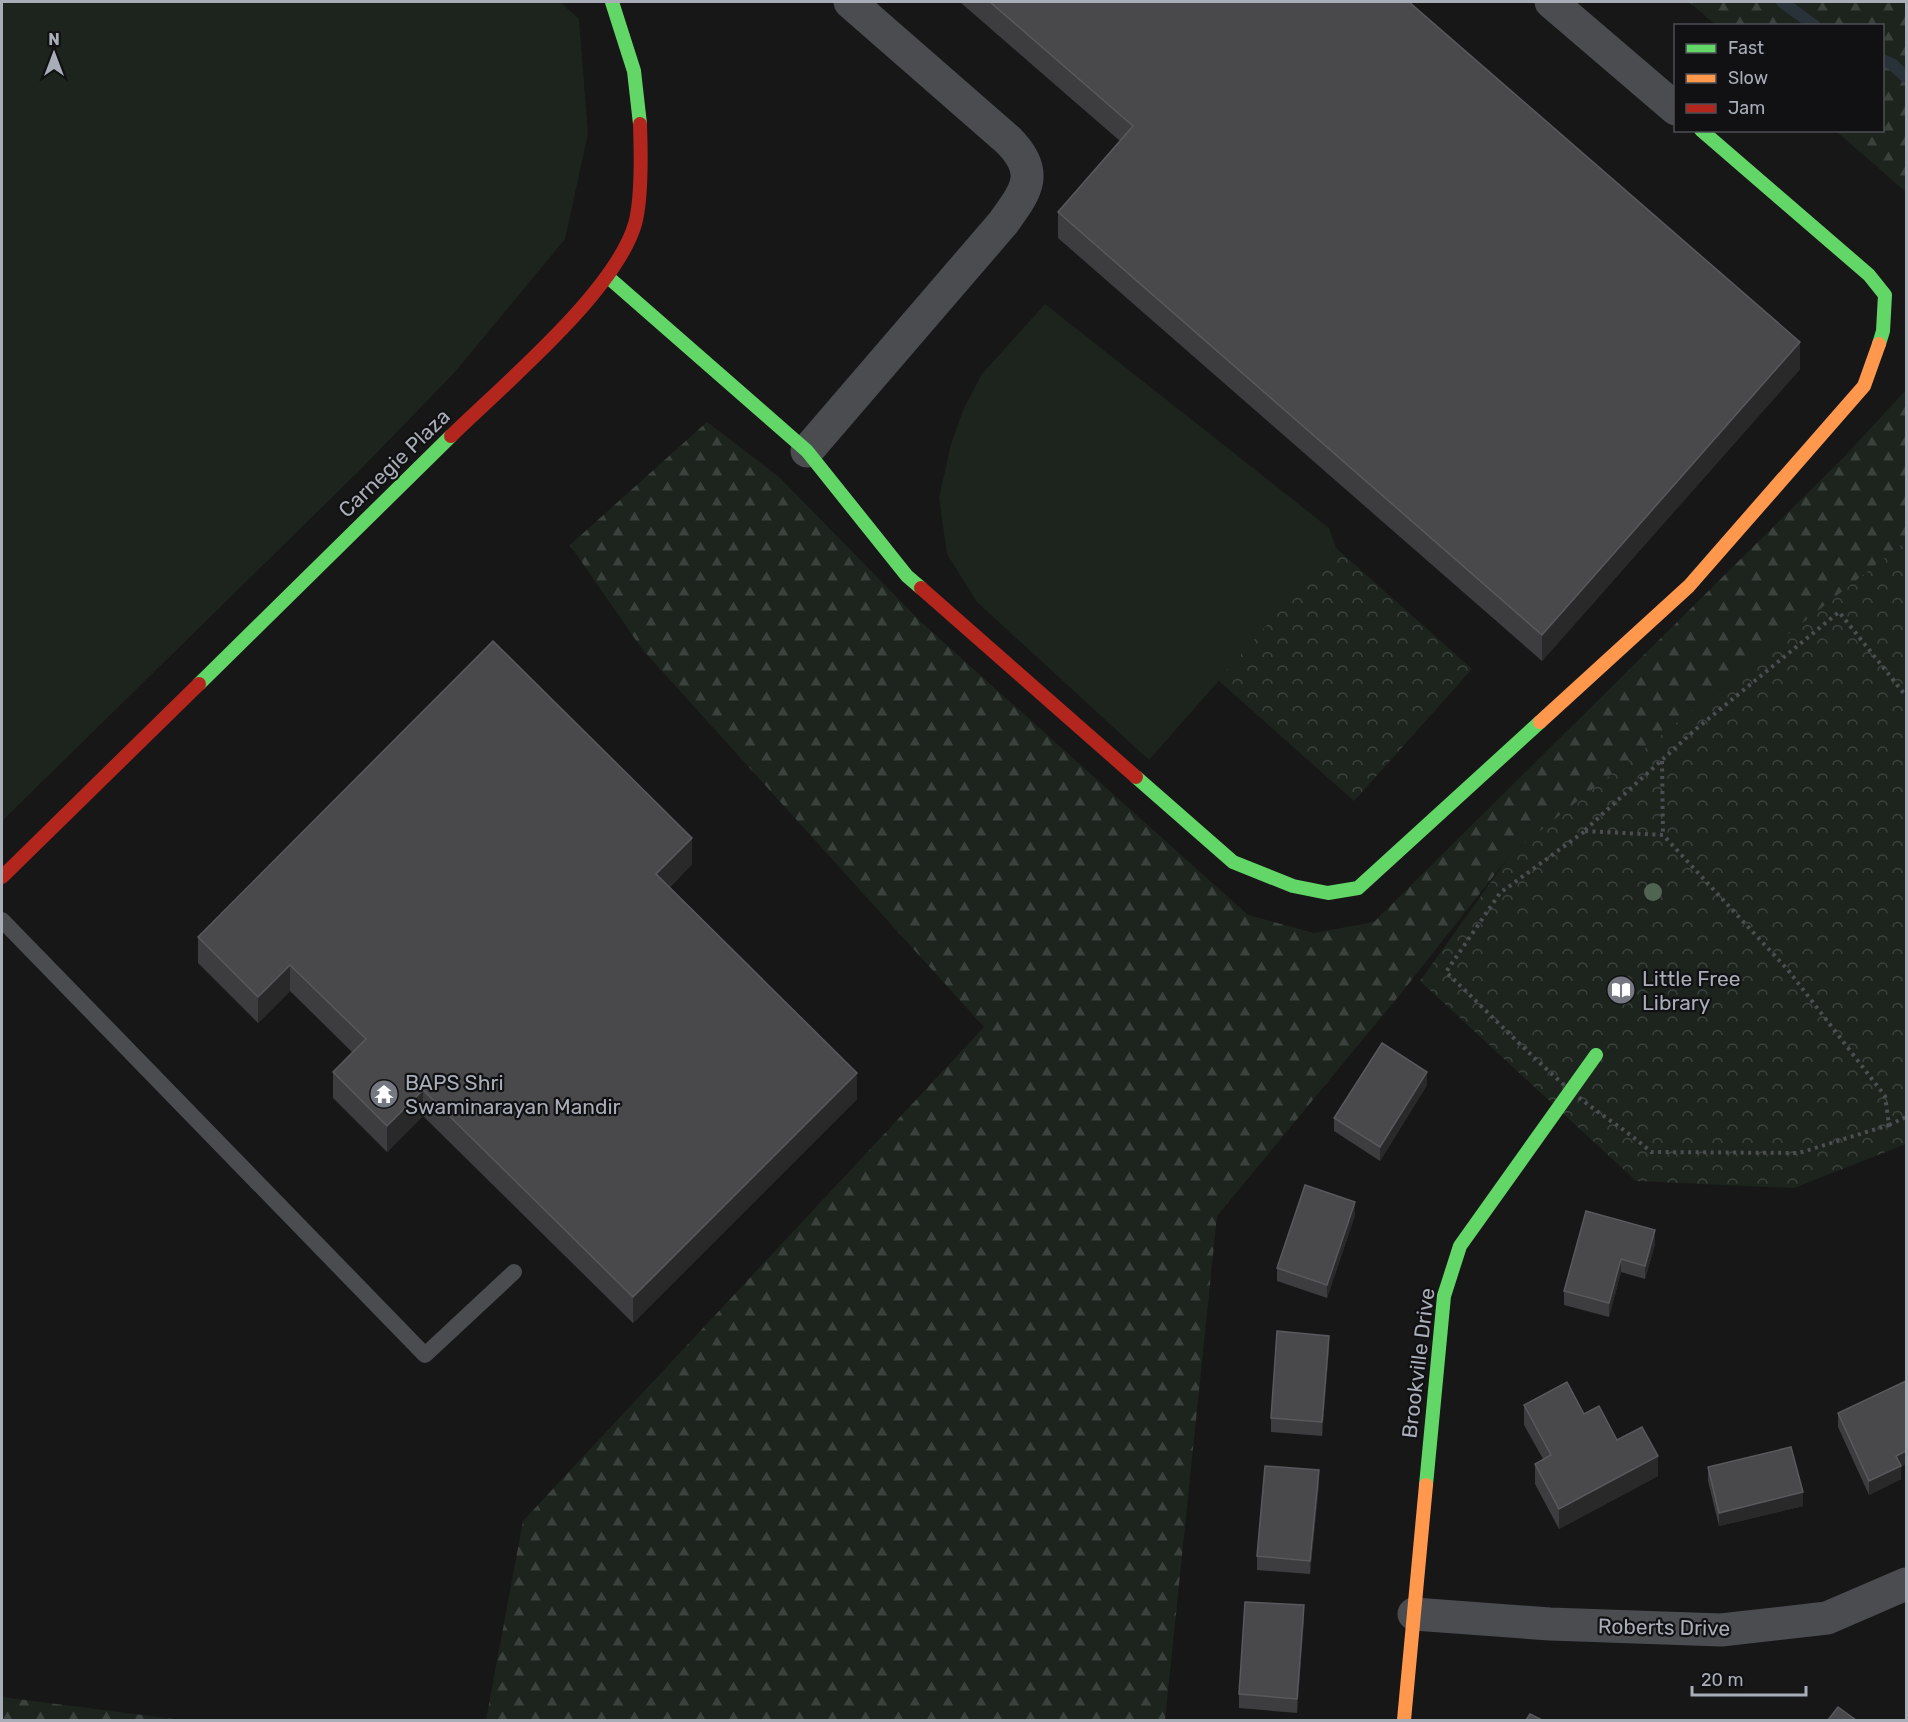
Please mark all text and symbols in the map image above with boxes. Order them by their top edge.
north arrow [24,24,84,84]
legend [1674,24,1884,132]
text: N [48,30,60,49]
text: Fast [1728,37,1764,59]
text: Slow [1728,67,1768,89]
text: Jam [1728,97,1765,119]
street label: Carnegie Plaza [333,404,455,522]
place label: Little Free Library [1642,966,1741,1015]
library icon: Little Free Library [1605,974,1637,1006]
place label: BAPS Shri Swaminarayan Mandir [405,1070,621,1119]
temple icon: BAPS Shri Swaminarayan Mandir [368,1078,400,1110]
street label: Brookville Drive [1396,1286,1440,1440]
street label: Roberts Drive [1598,1613,1730,1641]
scale bar [1692,1659,1806,1697]
text: 20 m [1701,1669,1743,1691]

